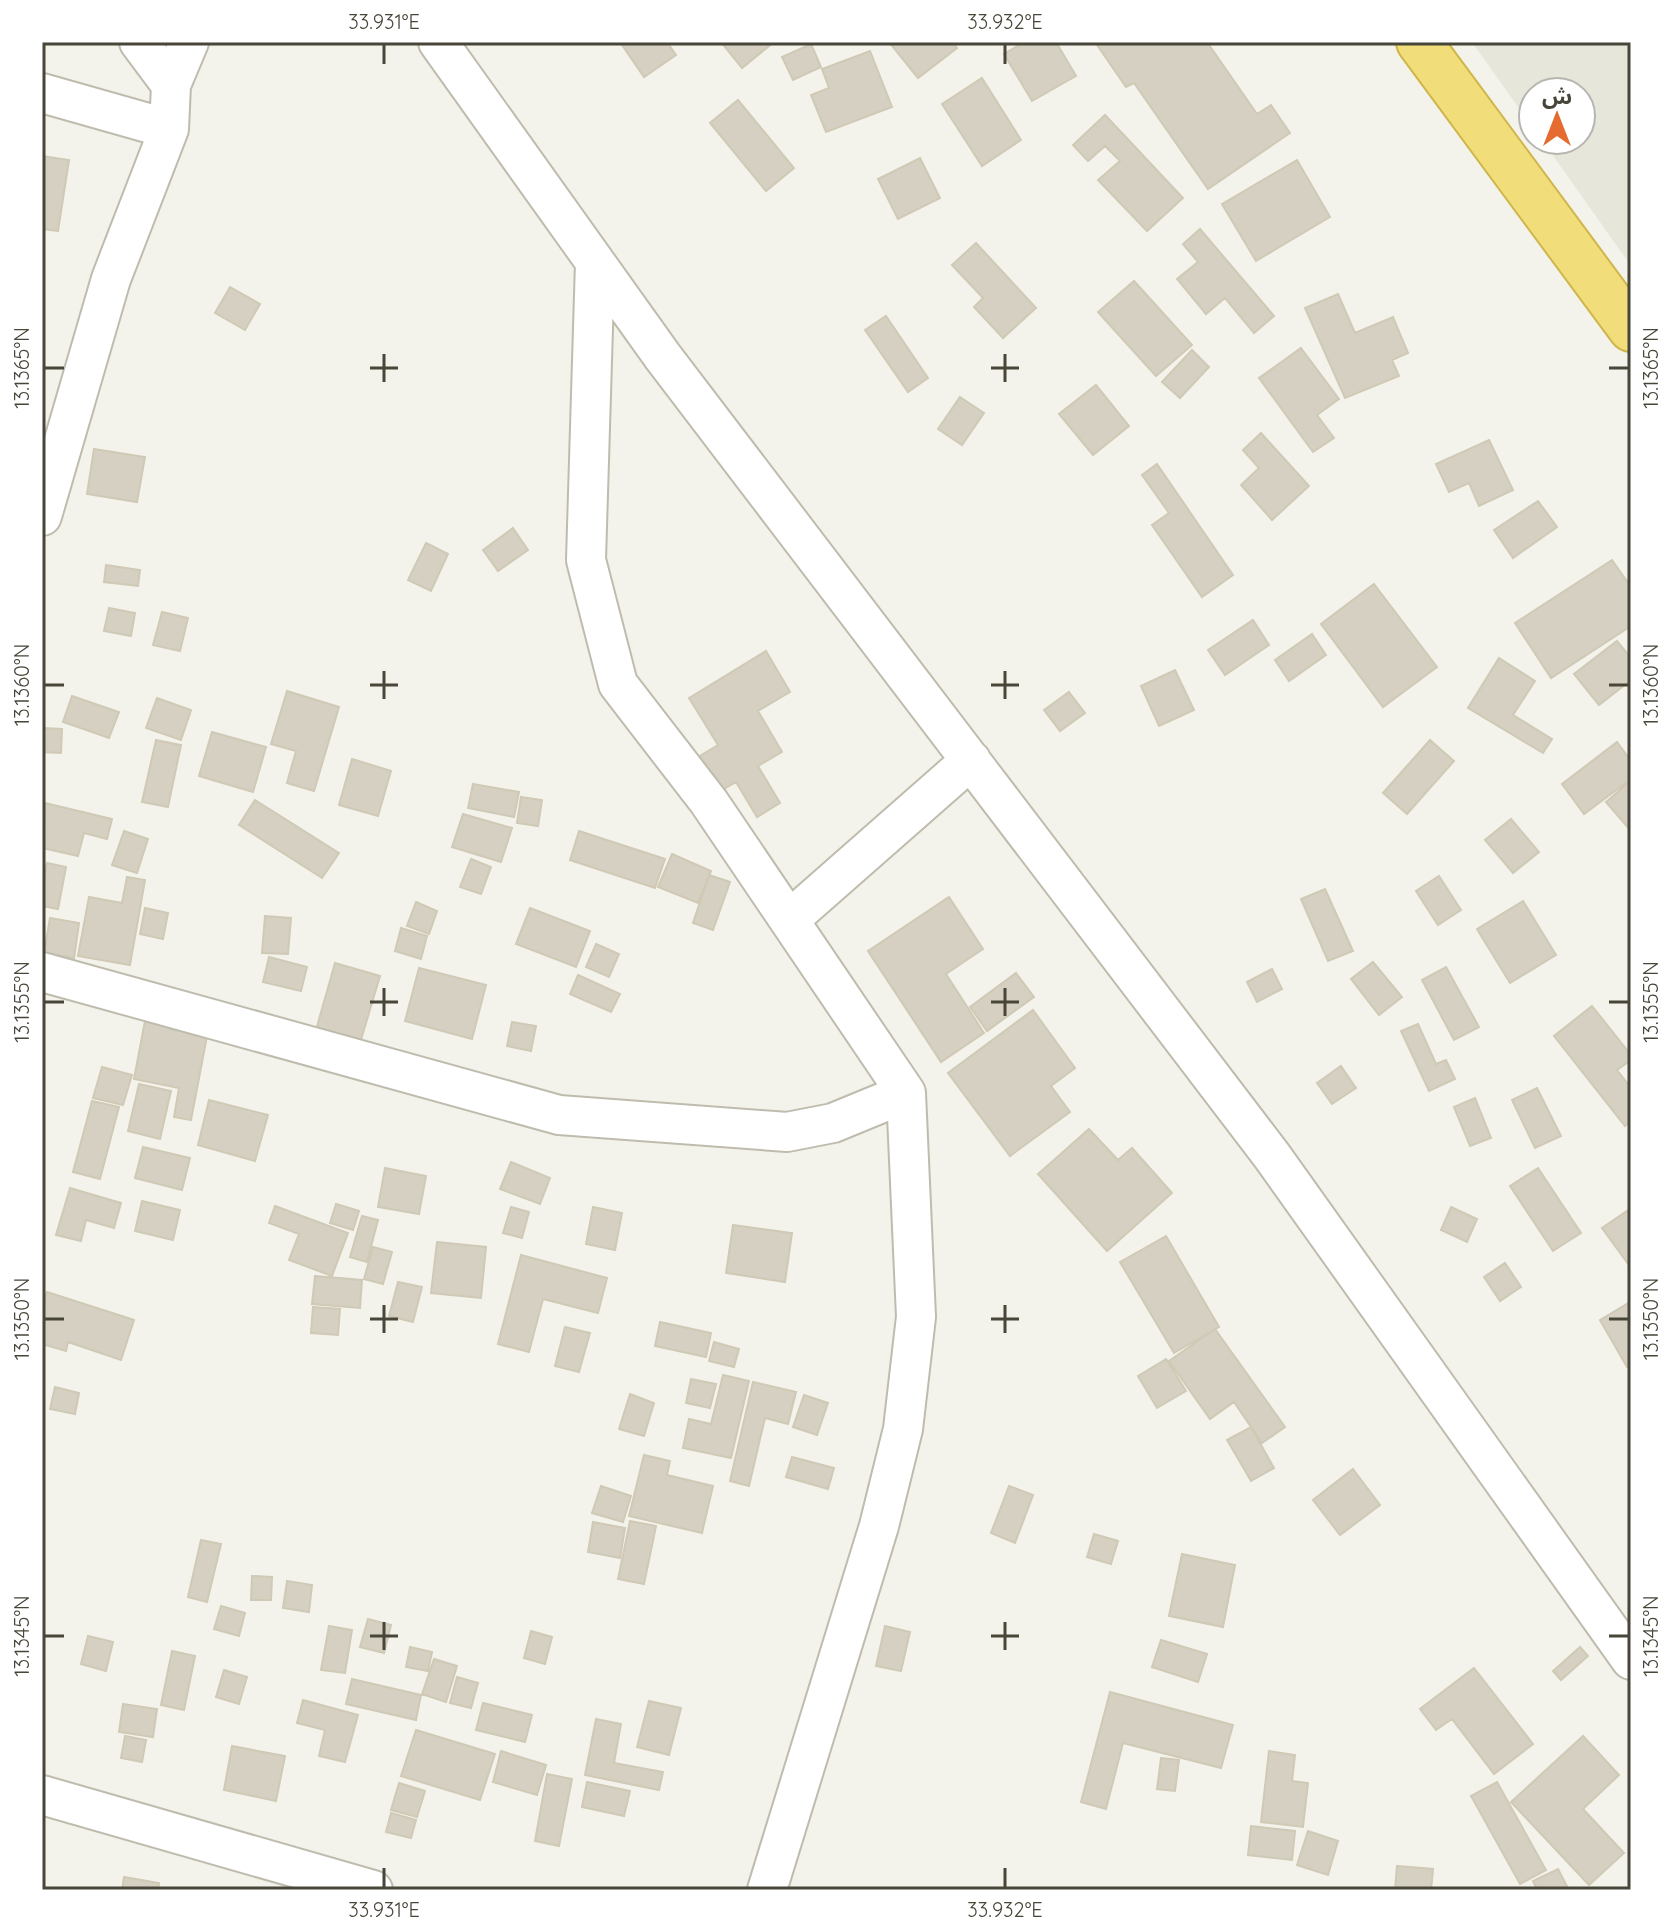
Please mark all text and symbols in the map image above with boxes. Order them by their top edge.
text: 33.931°E [348,9,420,34]
text: 33.932°E [967,9,1043,34]
north arrow [1517,76,1597,156]
text: ش [1542,82,1572,110]
text: 13.1365°N [9,327,34,409]
text: 13.1365°N [1638,327,1663,409]
text: 13.1360°N [9,644,34,726]
text: 13.1360°N [1638,644,1663,726]
text: 13.1355°N [9,961,34,1043]
text: 13.1355°N [1638,961,1663,1043]
text: 13.1350°N [9,1278,34,1360]
text: 13.1350°N [1638,1278,1663,1360]
text: 13.1345°N [9,1595,34,1677]
text: 13.1345°N [1638,1595,1663,1677]
text: 33.931°E [348,1897,420,1922]
text: 33.932°E [967,1897,1043,1922]

